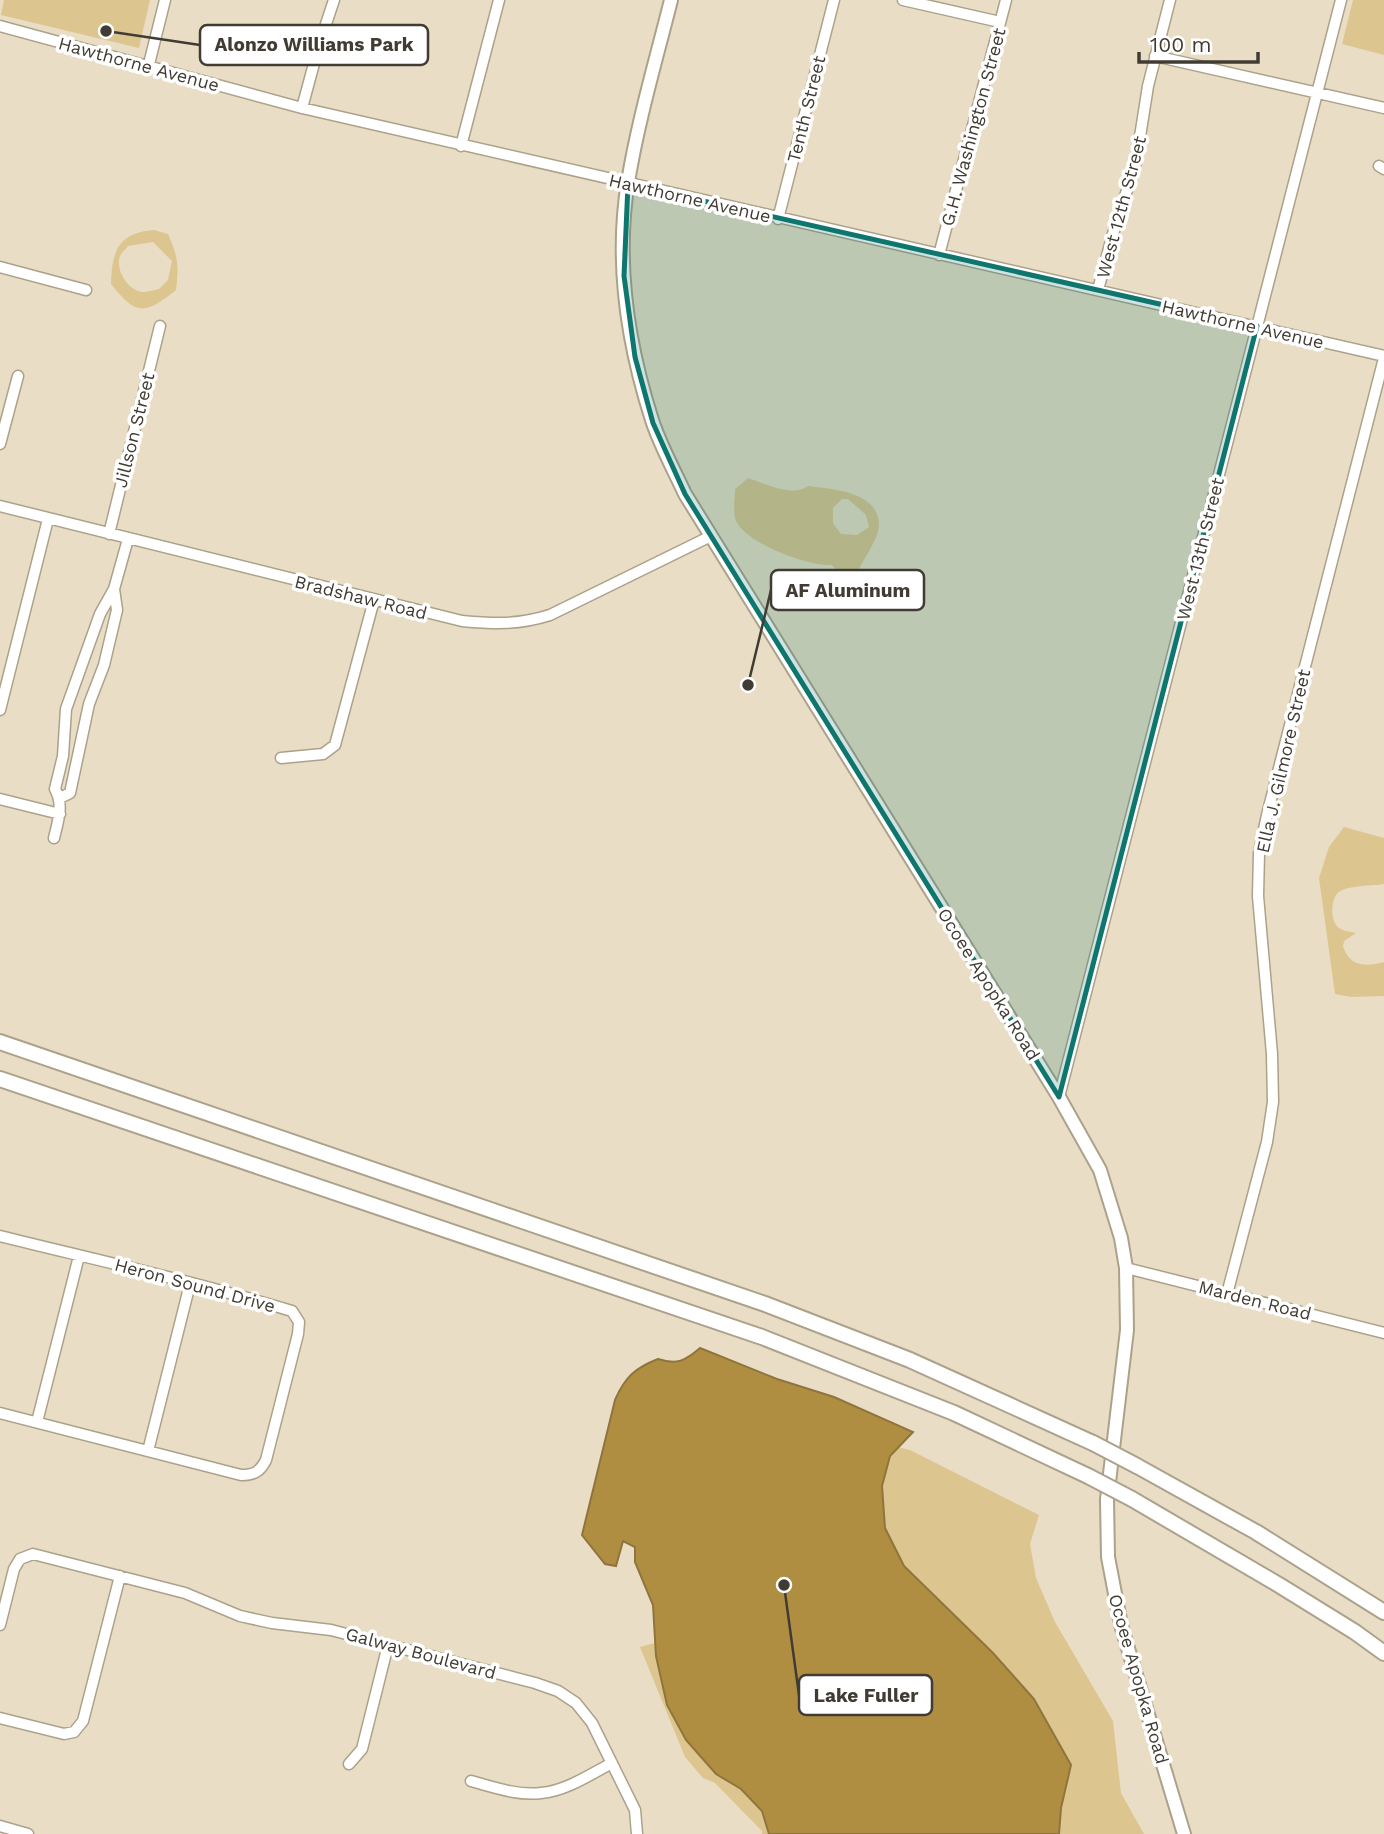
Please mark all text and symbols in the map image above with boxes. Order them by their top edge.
scale bar [1139,21,1258,65]
callout: Alonzo Williams Park [200,25,428,65]
street label: G.H. Washington Street [936,25,1010,228]
street label: Hawthorne Avenue [56,32,222,96]
text: 100 m [1150,32,1212,57]
text: Alonzo Williams Park [214,33,414,56]
street label: Tenth Street [783,53,830,165]
street label: West 12th Street [1092,133,1150,280]
street label: Hawthorne Avenue [607,169,773,227]
street label: Hawthorne Avenue [1160,295,1326,353]
street label: Jillson Street [110,370,159,490]
street label: West 13th Street [1172,475,1228,623]
street label: Bradshaw Road [293,570,429,624]
callout: AF Aluminum [771,570,924,610]
text: AF Aluminum [786,579,911,602]
street label: Ella J. Gilmore Street [1252,667,1314,855]
street label: Ocoee Apopka Road [934,904,1044,1064]
street label: Heron Sound Drive [112,1253,278,1317]
street label: Marden Road [1196,1276,1314,1324]
street label: Ocoee Apopka Road [1105,1592,1173,1766]
street label: Galway Boulevard [343,1623,499,1683]
callout: Lake Fuller [799,1675,932,1715]
text: Lake Fuller [814,1684,919,1707]

